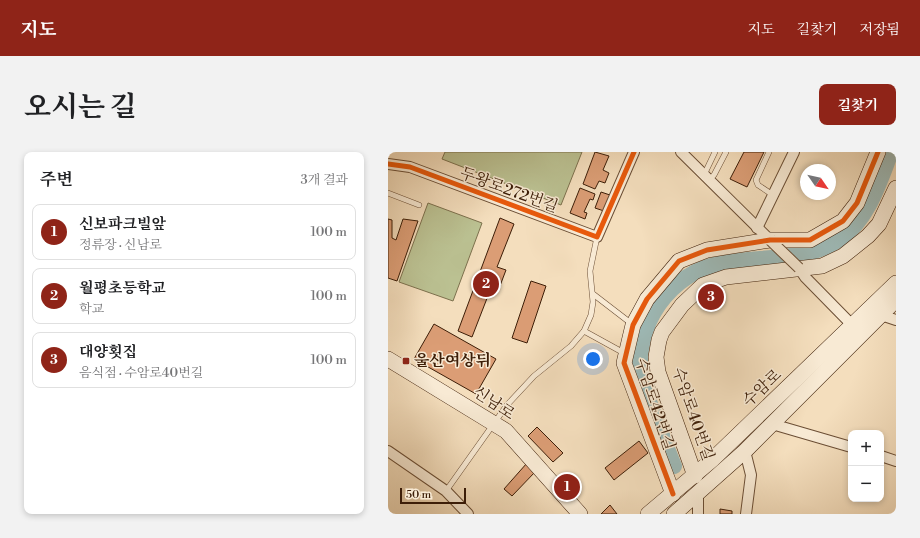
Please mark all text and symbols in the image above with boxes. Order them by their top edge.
text: 지도 [20,18,57,42]
text: 지도 [748,21,775,39]
text: 길찾기 [797,21,837,39]
text: 저장됨 [859,21,900,39]
button: 길찾기 [819,84,896,125]
text: 오시는 길 [24,90,137,125]
street label: 두왕로272번길 [457,163,561,217]
north arrow [800,164,836,200]
text: 주변 [40,169,73,191]
text: 3개 결과 [300,172,348,188]
text: 신보파크빌앞 [79,215,166,234]
text: 1 [51,224,57,240]
text: 100 m [311,224,347,240]
text: 정류장 · 신남로 [79,237,162,253]
pin: 2 [473,269,499,299]
text: 월평초등학교 [79,279,166,298]
pin: 3 [698,282,724,312]
text: 2 [50,288,58,304]
text: 100 m [311,288,347,304]
text: 학교 [79,301,104,317]
text: 대양횟집 [79,343,137,362]
your location [583,349,603,369]
place label: 울산여상뒤 [414,351,491,371]
text: 3 [50,352,58,368]
text: 100 m [311,352,347,368]
street label: 수암로42번길 [631,355,679,453]
marker: 울산여상뒤 [401,356,411,366]
text: 음식점 · 수암로40번길 [79,365,203,381]
street label: 수암로40번길 [668,365,718,463]
street label: 수암로 [738,365,786,411]
street label: 신남로 [469,382,519,425]
map controls [848,430,884,502]
button: + [848,430,884,466]
button: − [848,466,884,502]
pin: 1 [554,472,580,502]
scale bar [400,486,466,505]
text: 50 m [406,488,431,502]

